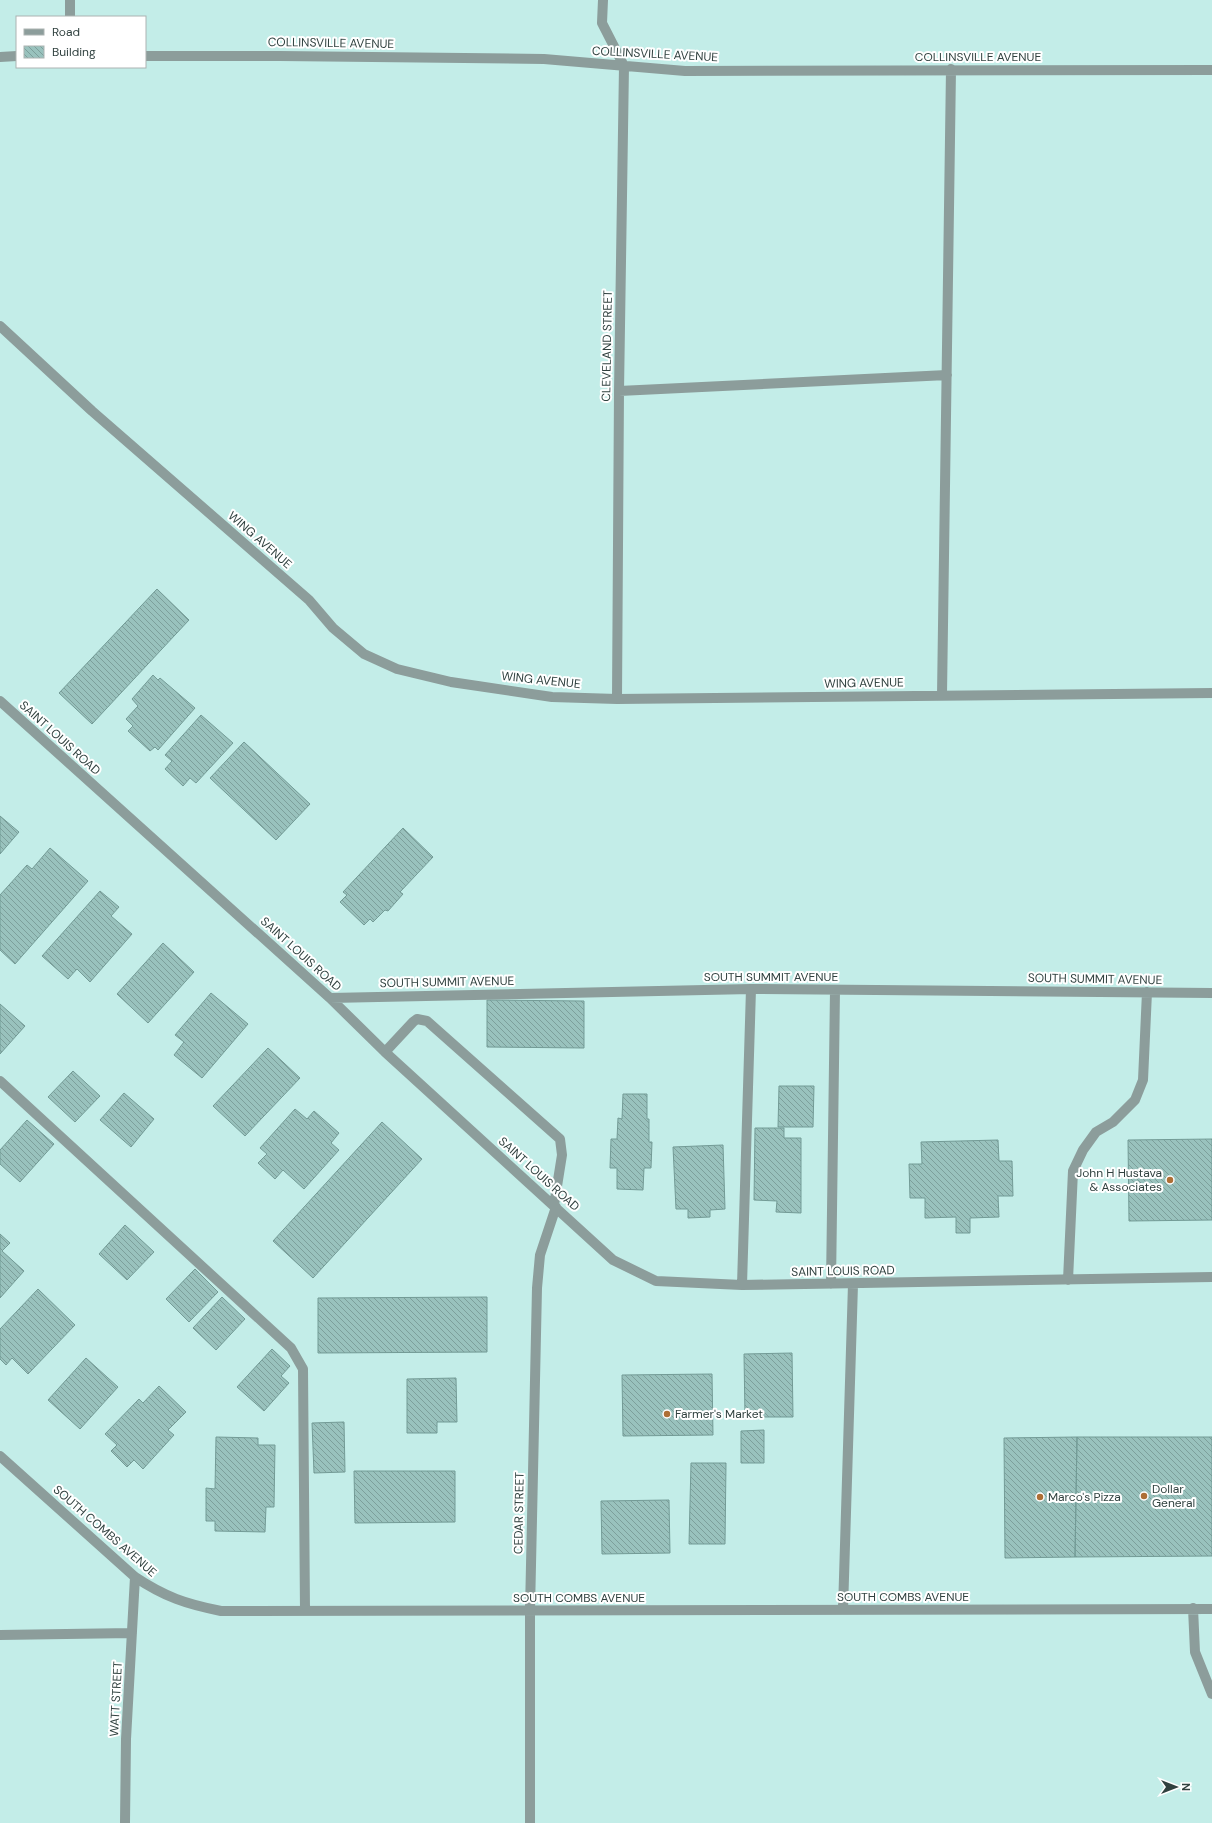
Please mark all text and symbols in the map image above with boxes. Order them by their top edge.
legend [16,16,146,68]
text: Road [52,24,80,40]
street label: COLLINSVILLE AVENUE [268,34,395,52]
street label: COLLINSVILLE AVENUE [591,43,719,65]
text: Building [52,44,96,60]
street label: COLLINSVILLE AVENUE [915,49,1041,65]
street label: CLEVELAND STREET [598,290,616,402]
street label: WING AVENUE [225,508,295,572]
street label: WING AVENUE [501,668,582,692]
street label: WING AVENUE [824,674,904,692]
street label: SAINT LOUIS ROAD [16,697,104,779]
street label: SAINT LOUIS ROAD [257,913,345,995]
street label: SOUTH SUMMIT AVENUE [704,969,838,985]
street label: SOUTH SUMMIT AVENUE [1028,970,1163,988]
street label: SOUTH SUMMIT AVENUE [380,973,515,991]
street label: SAINT LOUIS ROAD [495,1133,583,1215]
place label: John H Hustava & Associates [1076,1165,1162,1195]
marker: John H Hustava & Associates [1165,1175,1175,1185]
street label: SAINT LOUIS ROAD [791,1262,895,1280]
place label: Farmer's Market [675,1406,763,1422]
marker: Farmer's Market [662,1409,672,1419]
street label: CEDAR STREET [510,1471,528,1554]
place label: Dollar General [1152,1481,1195,1511]
street label: SOUTH COMBS AVENUE [50,1482,160,1581]
place label: Marco's Pizza [1048,1489,1121,1505]
marker: Dollar General [1139,1491,1149,1501]
marker: Marco's Pizza [1035,1492,1045,1502]
street label: SOUTH COMBS AVENUE [837,1589,969,1605]
street label: SOUTH COMBS AVENUE [513,1590,645,1606]
street label: WATT STREET [106,1661,126,1737]
north arrow [1156,1767,1196,1807]
text: N [1179,1783,1193,1791]

